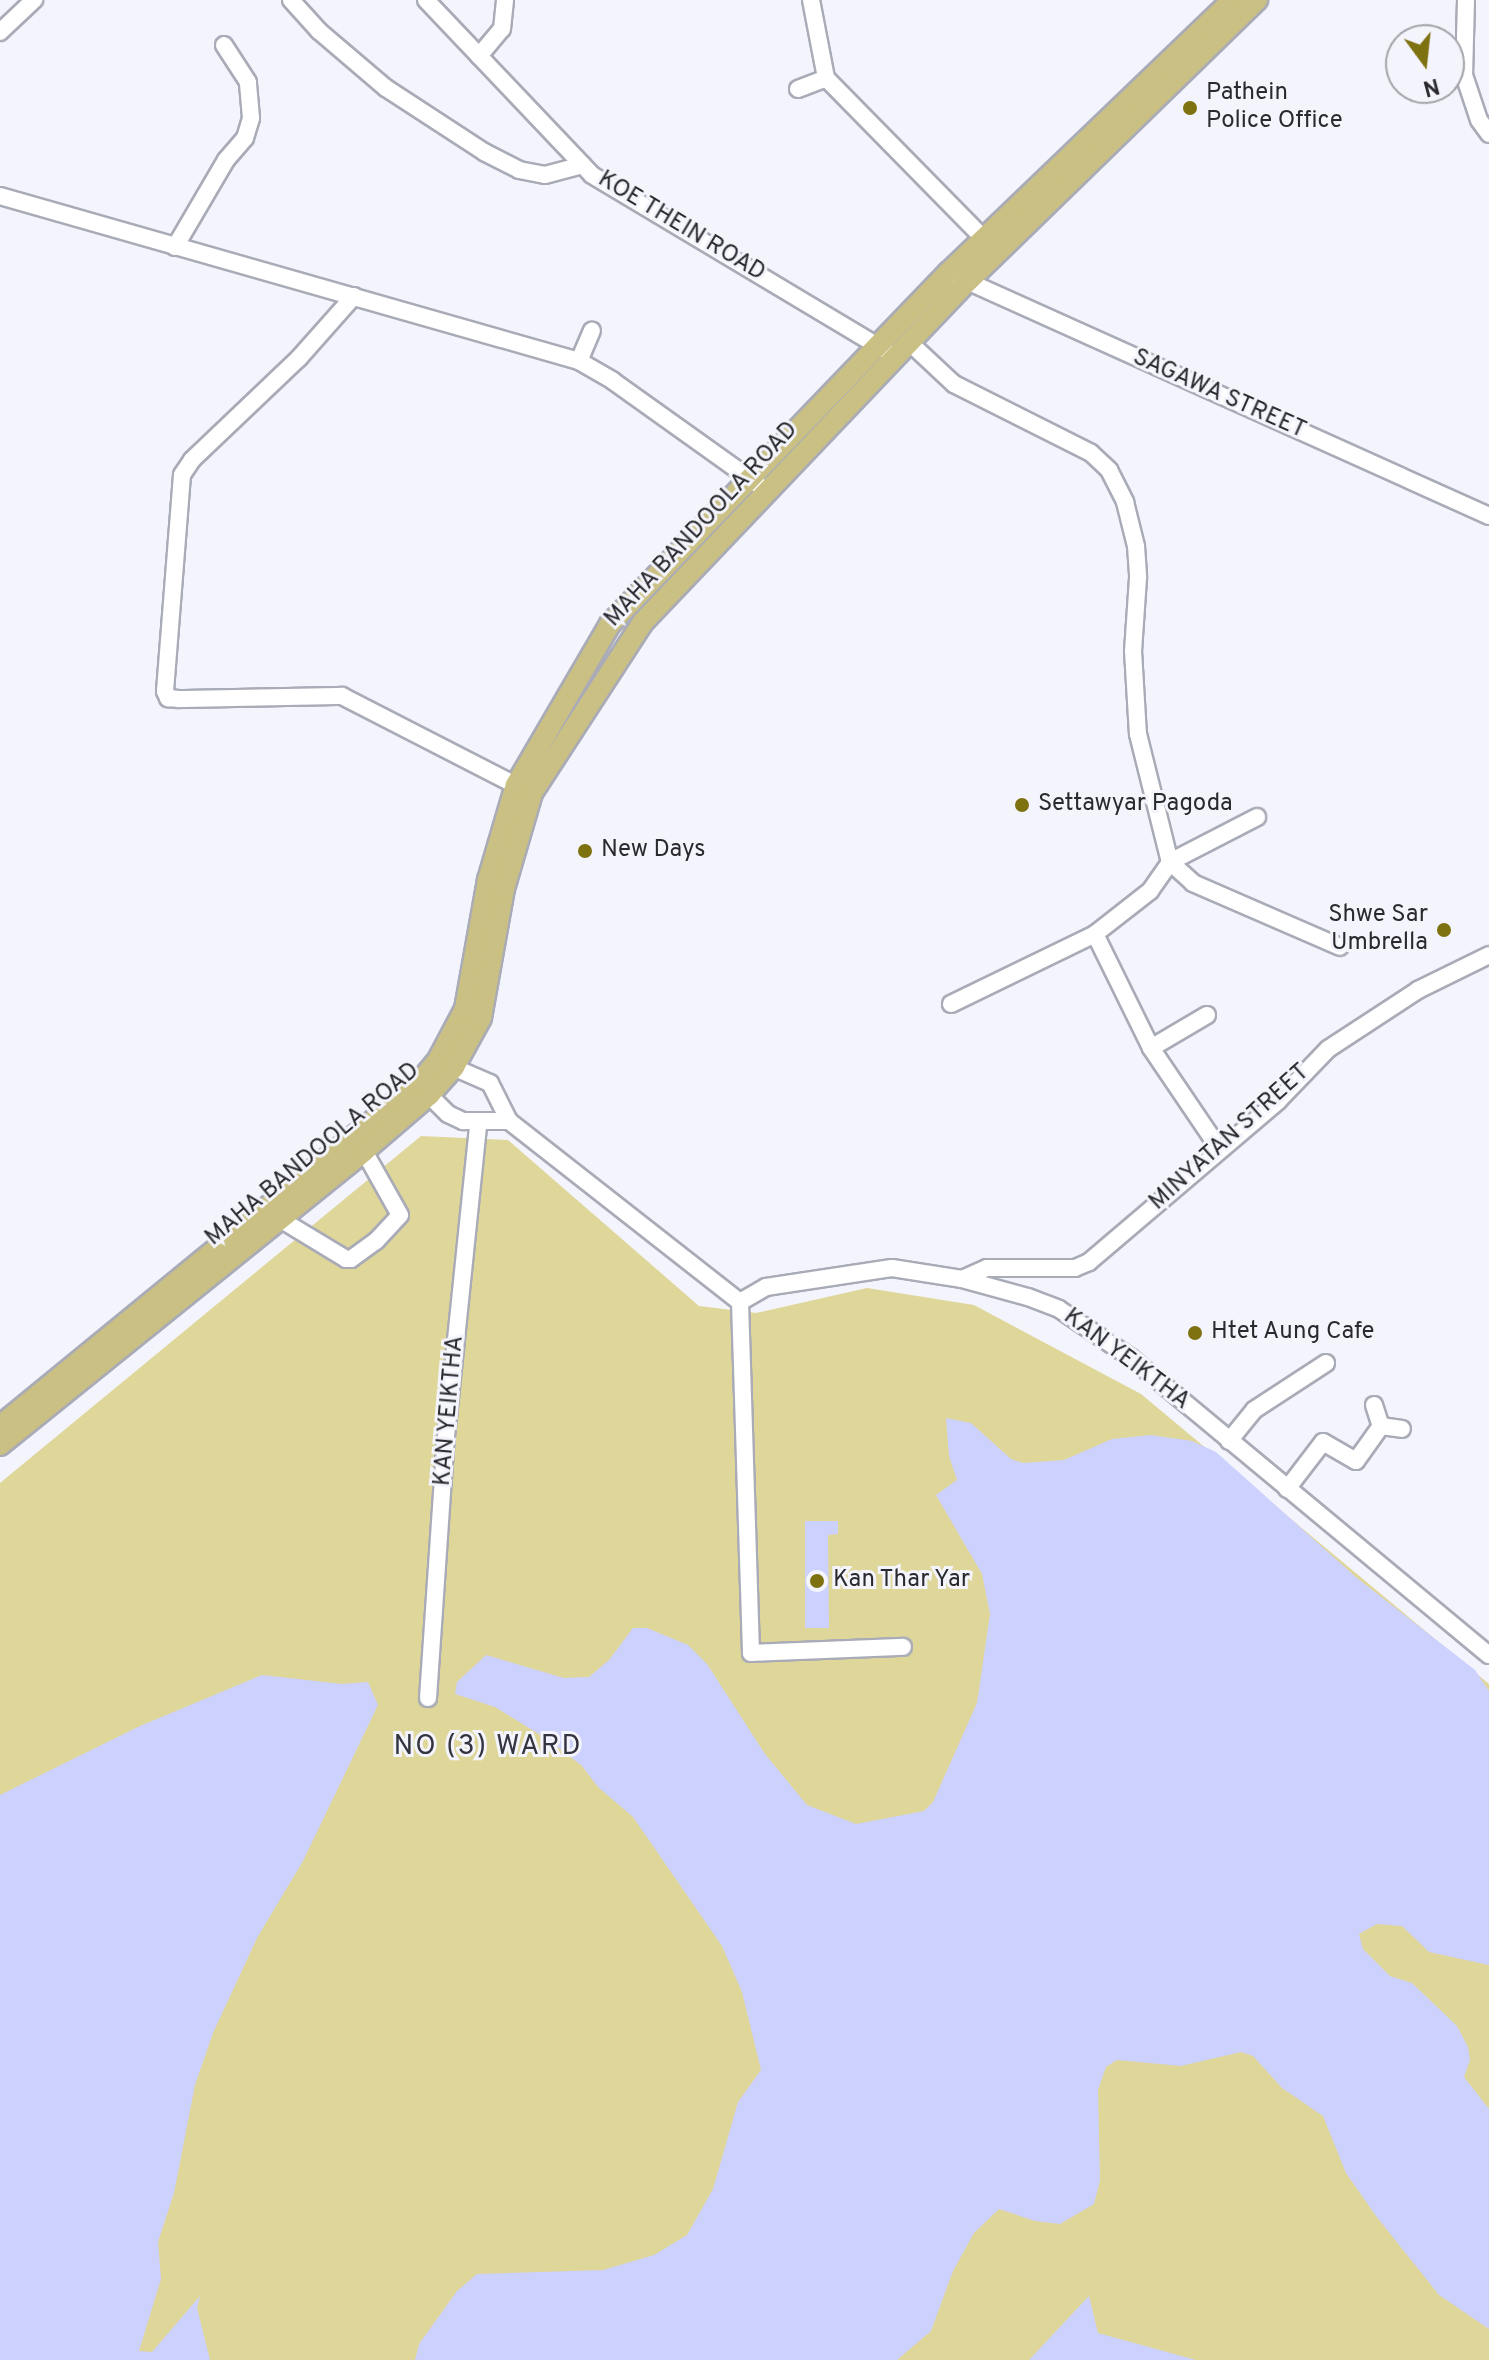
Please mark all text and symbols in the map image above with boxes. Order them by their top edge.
north arrow [1385,24,1465,104]
text: N [1420,71,1442,101]
place label: Pathein Police Office [1206,80,1343,136]
marker: Pathein Police Office [1181,99,1199,117]
street label: KOE THEIN ROAD [592,165,770,289]
street label: SAGAWA STREET [1128,344,1310,446]
street label: MAHA BANDOOLA ROAD [599,416,805,634]
place label: Settawyar Pagoda [1038,791,1233,819]
marker: Settawyar Pagoda [1013,796,1031,814]
place label: New Days [601,837,705,865]
marker: New Days [576,842,594,860]
place label: Shwe Sar Umbrella [1328,902,1428,958]
marker: Shwe Sar Umbrella [1435,921,1453,939]
street label: MAHA BANDOOLA ROAD [199,1056,427,1254]
street label: MINYATAN STREET [1144,1059,1316,1217]
street label: KAN YEIKTHA [1057,1303,1195,1417]
place label: Htet Aung Cafe [1211,1319,1375,1347]
marker: Htet Aung Cafe [1186,1324,1204,1342]
street label: KAN YEIKTHA [429,1334,471,1488]
place label: Kan Thar Yar [833,1567,972,1595]
marker: Kan Thar Yar [808,1572,826,1590]
district label: NO (3) WARD [393,1730,583,1764]

